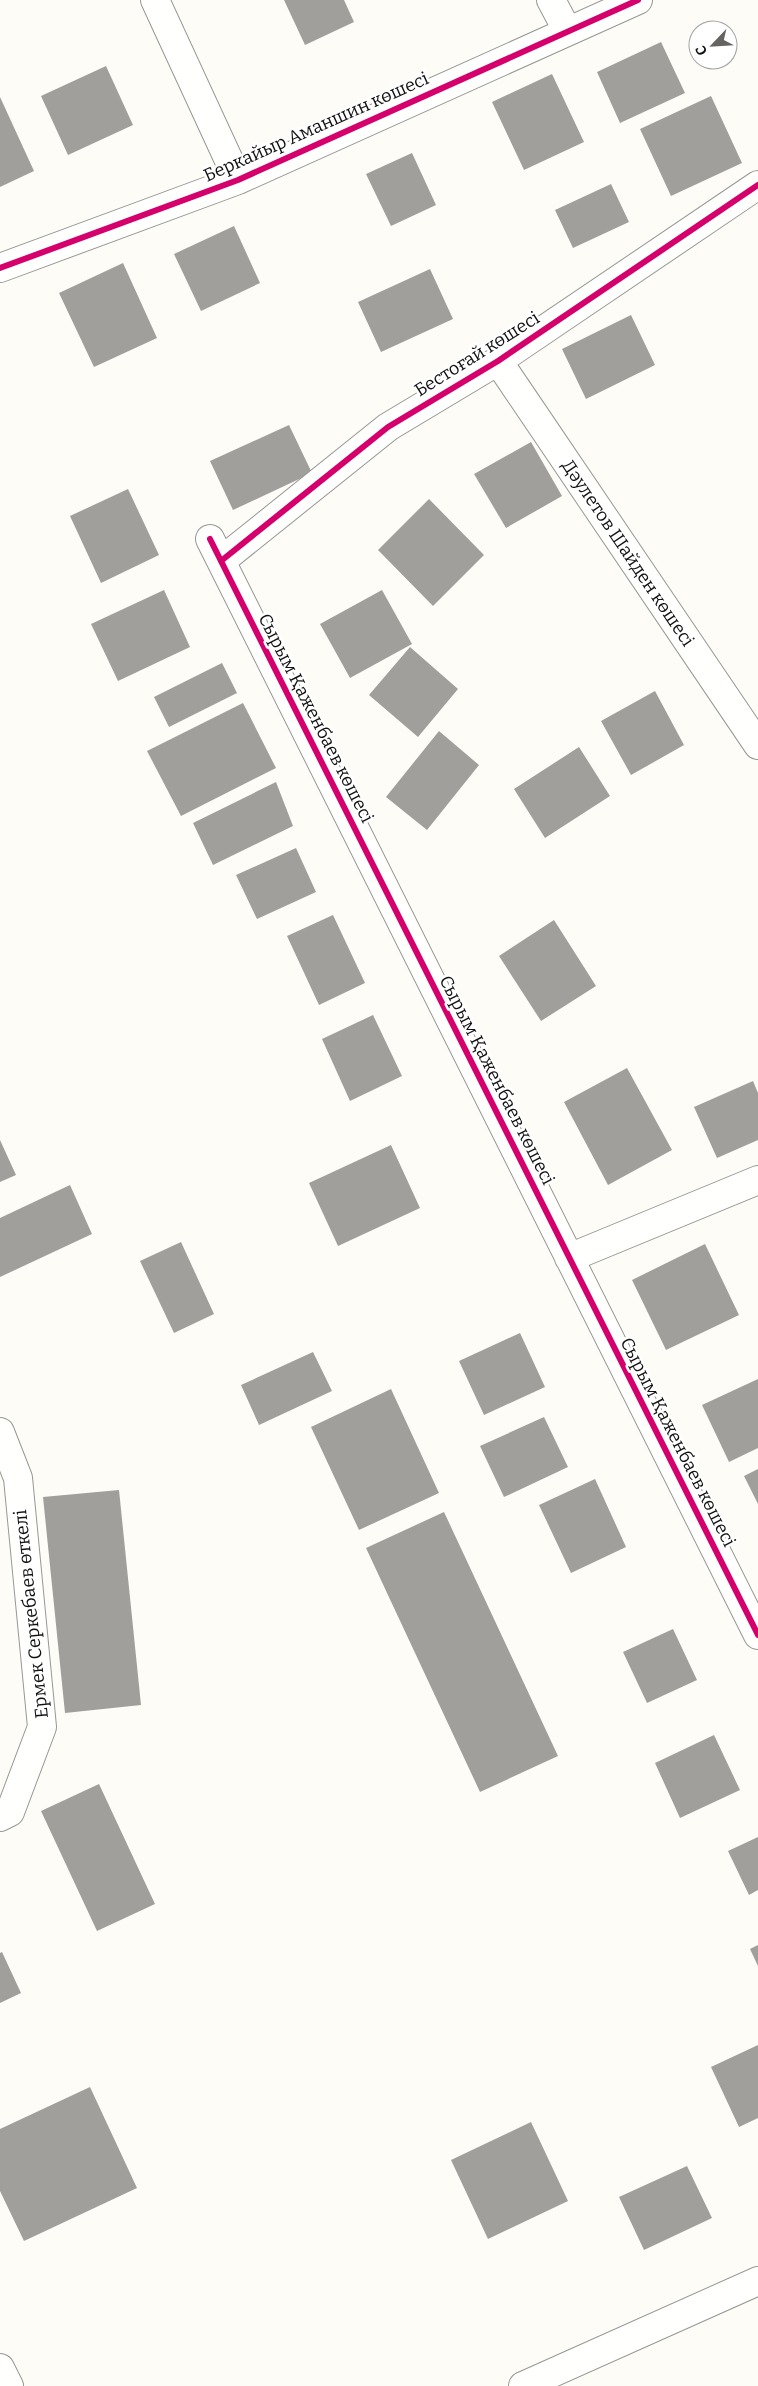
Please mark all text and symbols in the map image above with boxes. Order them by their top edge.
north arrow [688,20,738,70]
text: С [692,43,711,58]
street label: Беркайыр Аманшин көшесі [200,67,432,187]
street label: Бестоғай көшесі [410,307,544,401]
street label: Дәулетов Шайден көшесі [557,455,699,651]
street label: Сырым Қаженбаев көшесі [254,610,378,826]
street label: Сырым Қаженбаев көшесі [435,972,559,1188]
street label: Сырым Қаженбаев көшесі [616,1334,740,1550]
street label: Ермек Серкебаев өткелі [9,1509,53,1719]

